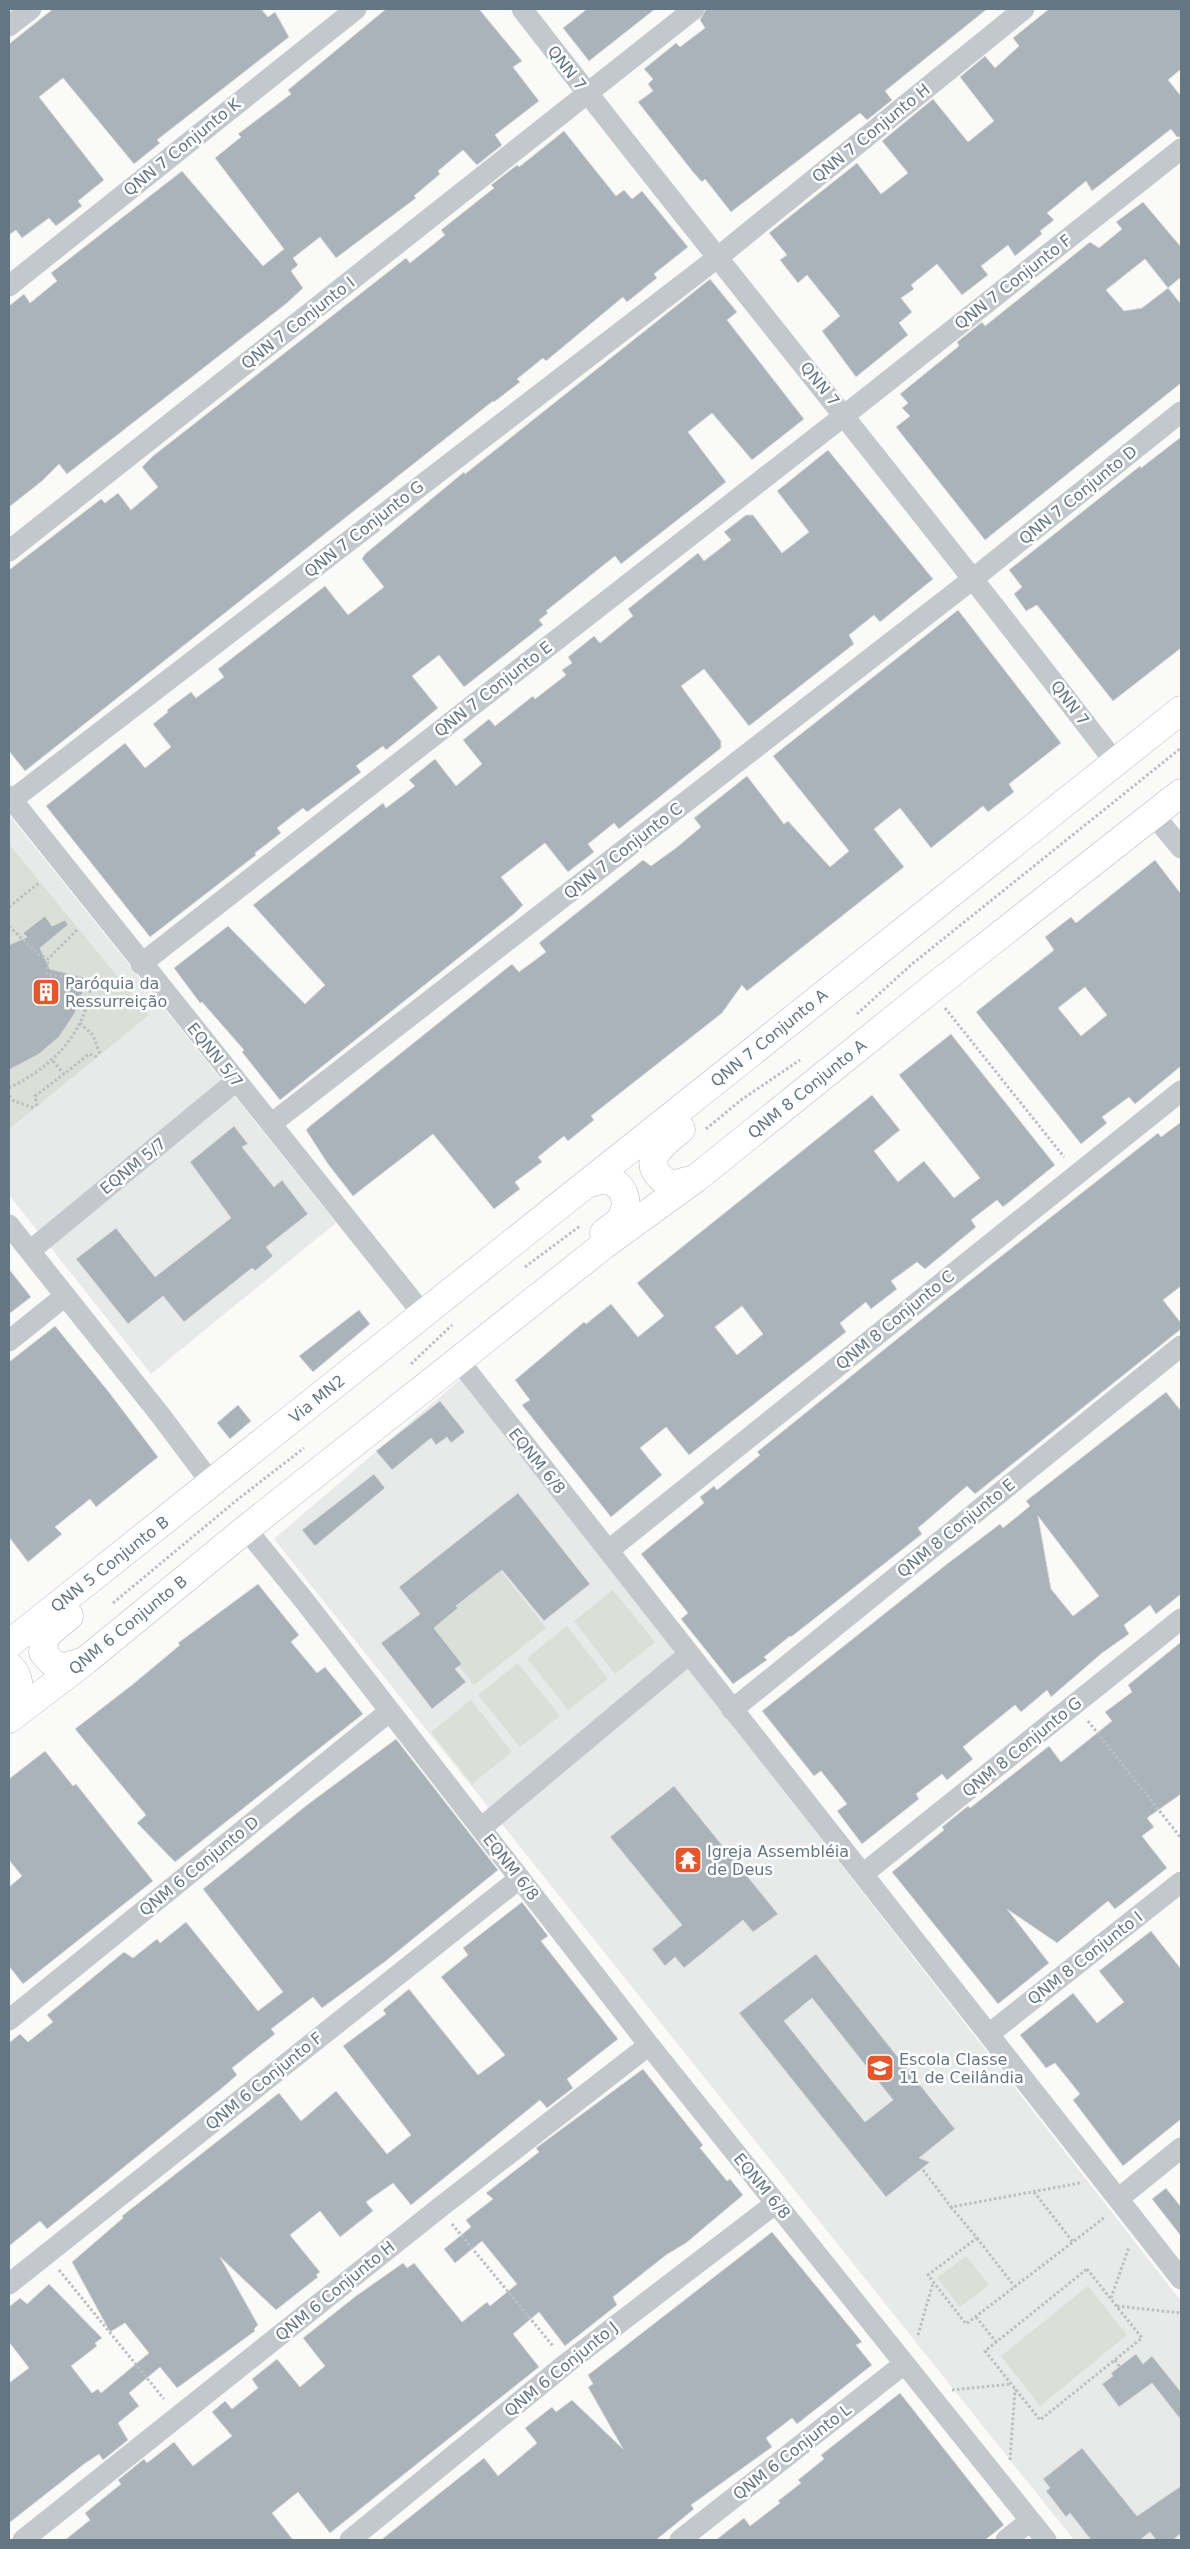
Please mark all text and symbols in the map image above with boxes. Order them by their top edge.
street label: QNN 7 [544,42,590,94]
street label: QNN 7 Conjunto H [808,80,934,186]
street label: QNN 7 Conjunto K [120,94,244,200]
street label: QNN 7 Conjunto F [951,230,1075,334]
street label: QNN 7 Conjunto I [238,273,358,373]
street label: QNN 7 [796,358,844,410]
street label: QNN 7 Conjunto D [1015,442,1141,548]
street label: QNN 7 Conjunto G [301,476,427,582]
street label: QNN 7 Conjunto E [430,637,556,741]
street label: QNN 7 [1047,677,1093,729]
street label: QNN 7 Conjunto C [560,799,686,903]
place label: Paróquia da Ressurreição [65,974,167,1011]
building icon: Paróquia da Ressurreição [31,977,61,1007]
street label: QNN 7 Conjunto A [707,985,831,1091]
street label: EQNN 5/7 [183,1019,247,1091]
street label: QNM 8 Conjunto A [744,1035,870,1143]
street label: EQNM 5/7 [96,1134,170,1198]
street label: QNM 8 Conjunto C [832,1266,958,1374]
street label: Via MN2 [285,1371,349,1427]
street label: EQNM 6/8 [505,1424,569,1498]
street label: QNM 8 Conjunto E [893,1475,1019,1581]
street label: QNN 5 Conjunto B [47,1512,173,1616]
street label: QNM 6 Conjunto B [65,1571,191,1679]
street label: QNM 8 Conjunto G [958,1693,1086,1801]
street label: QNM 6 Conjunto D [136,1812,262,1920]
street label: EQNM 6/8 [479,1830,543,1904]
place label: Igreja Assembléia de Deus [707,1842,849,1879]
temple icon: Igreja Assembléia de Deus [673,1845,703,1875]
street label: QNM 8 Conjunto I [1024,1907,1146,2009]
street label: QNM 6 Conjunto F [202,2028,326,2134]
place label: Escola Classe 11 de Ceilândia [899,2050,1024,2087]
school or university icon: Escola Classe 11 de Ceilândia [865,2053,895,2083]
street label: EQNM 6/8 [730,2149,794,2223]
street label: QNM 6 Conjunto H [272,2237,398,2345]
street label: QNM 6 Conjunto J [500,2317,622,2421]
street label: QNM 6 Conjunto L [729,2400,855,2504]

